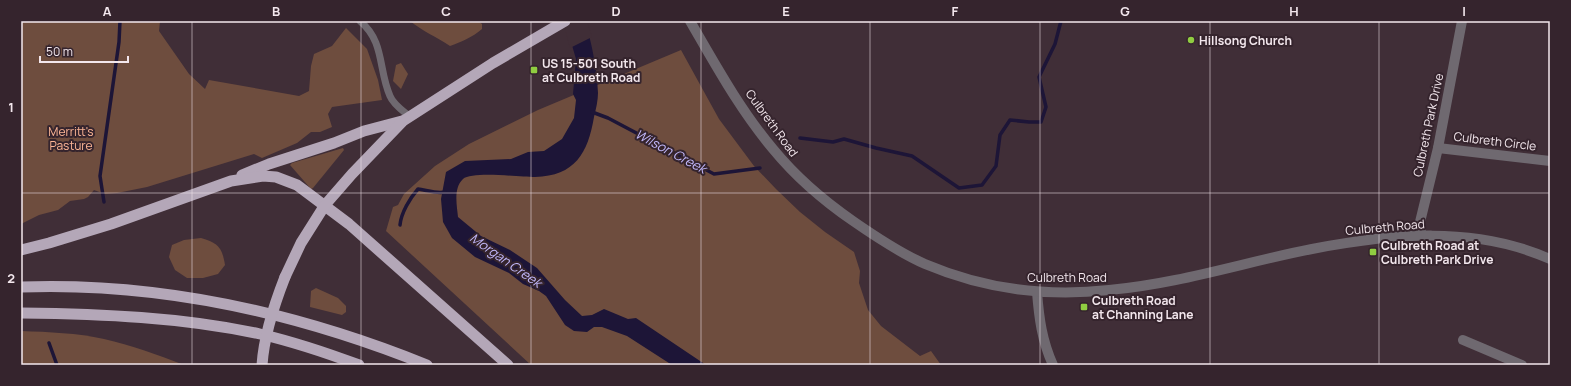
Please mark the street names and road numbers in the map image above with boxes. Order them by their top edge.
street label: Culbreth Park Drive [1409,72,1447,178]
street label: Culbreth Road [742,86,802,160]
street label: Culbreth Circle [1453,128,1537,154]
street label: Culbreth Road [1345,215,1425,239]
street label: Culbreth Road [1027,269,1107,286]

